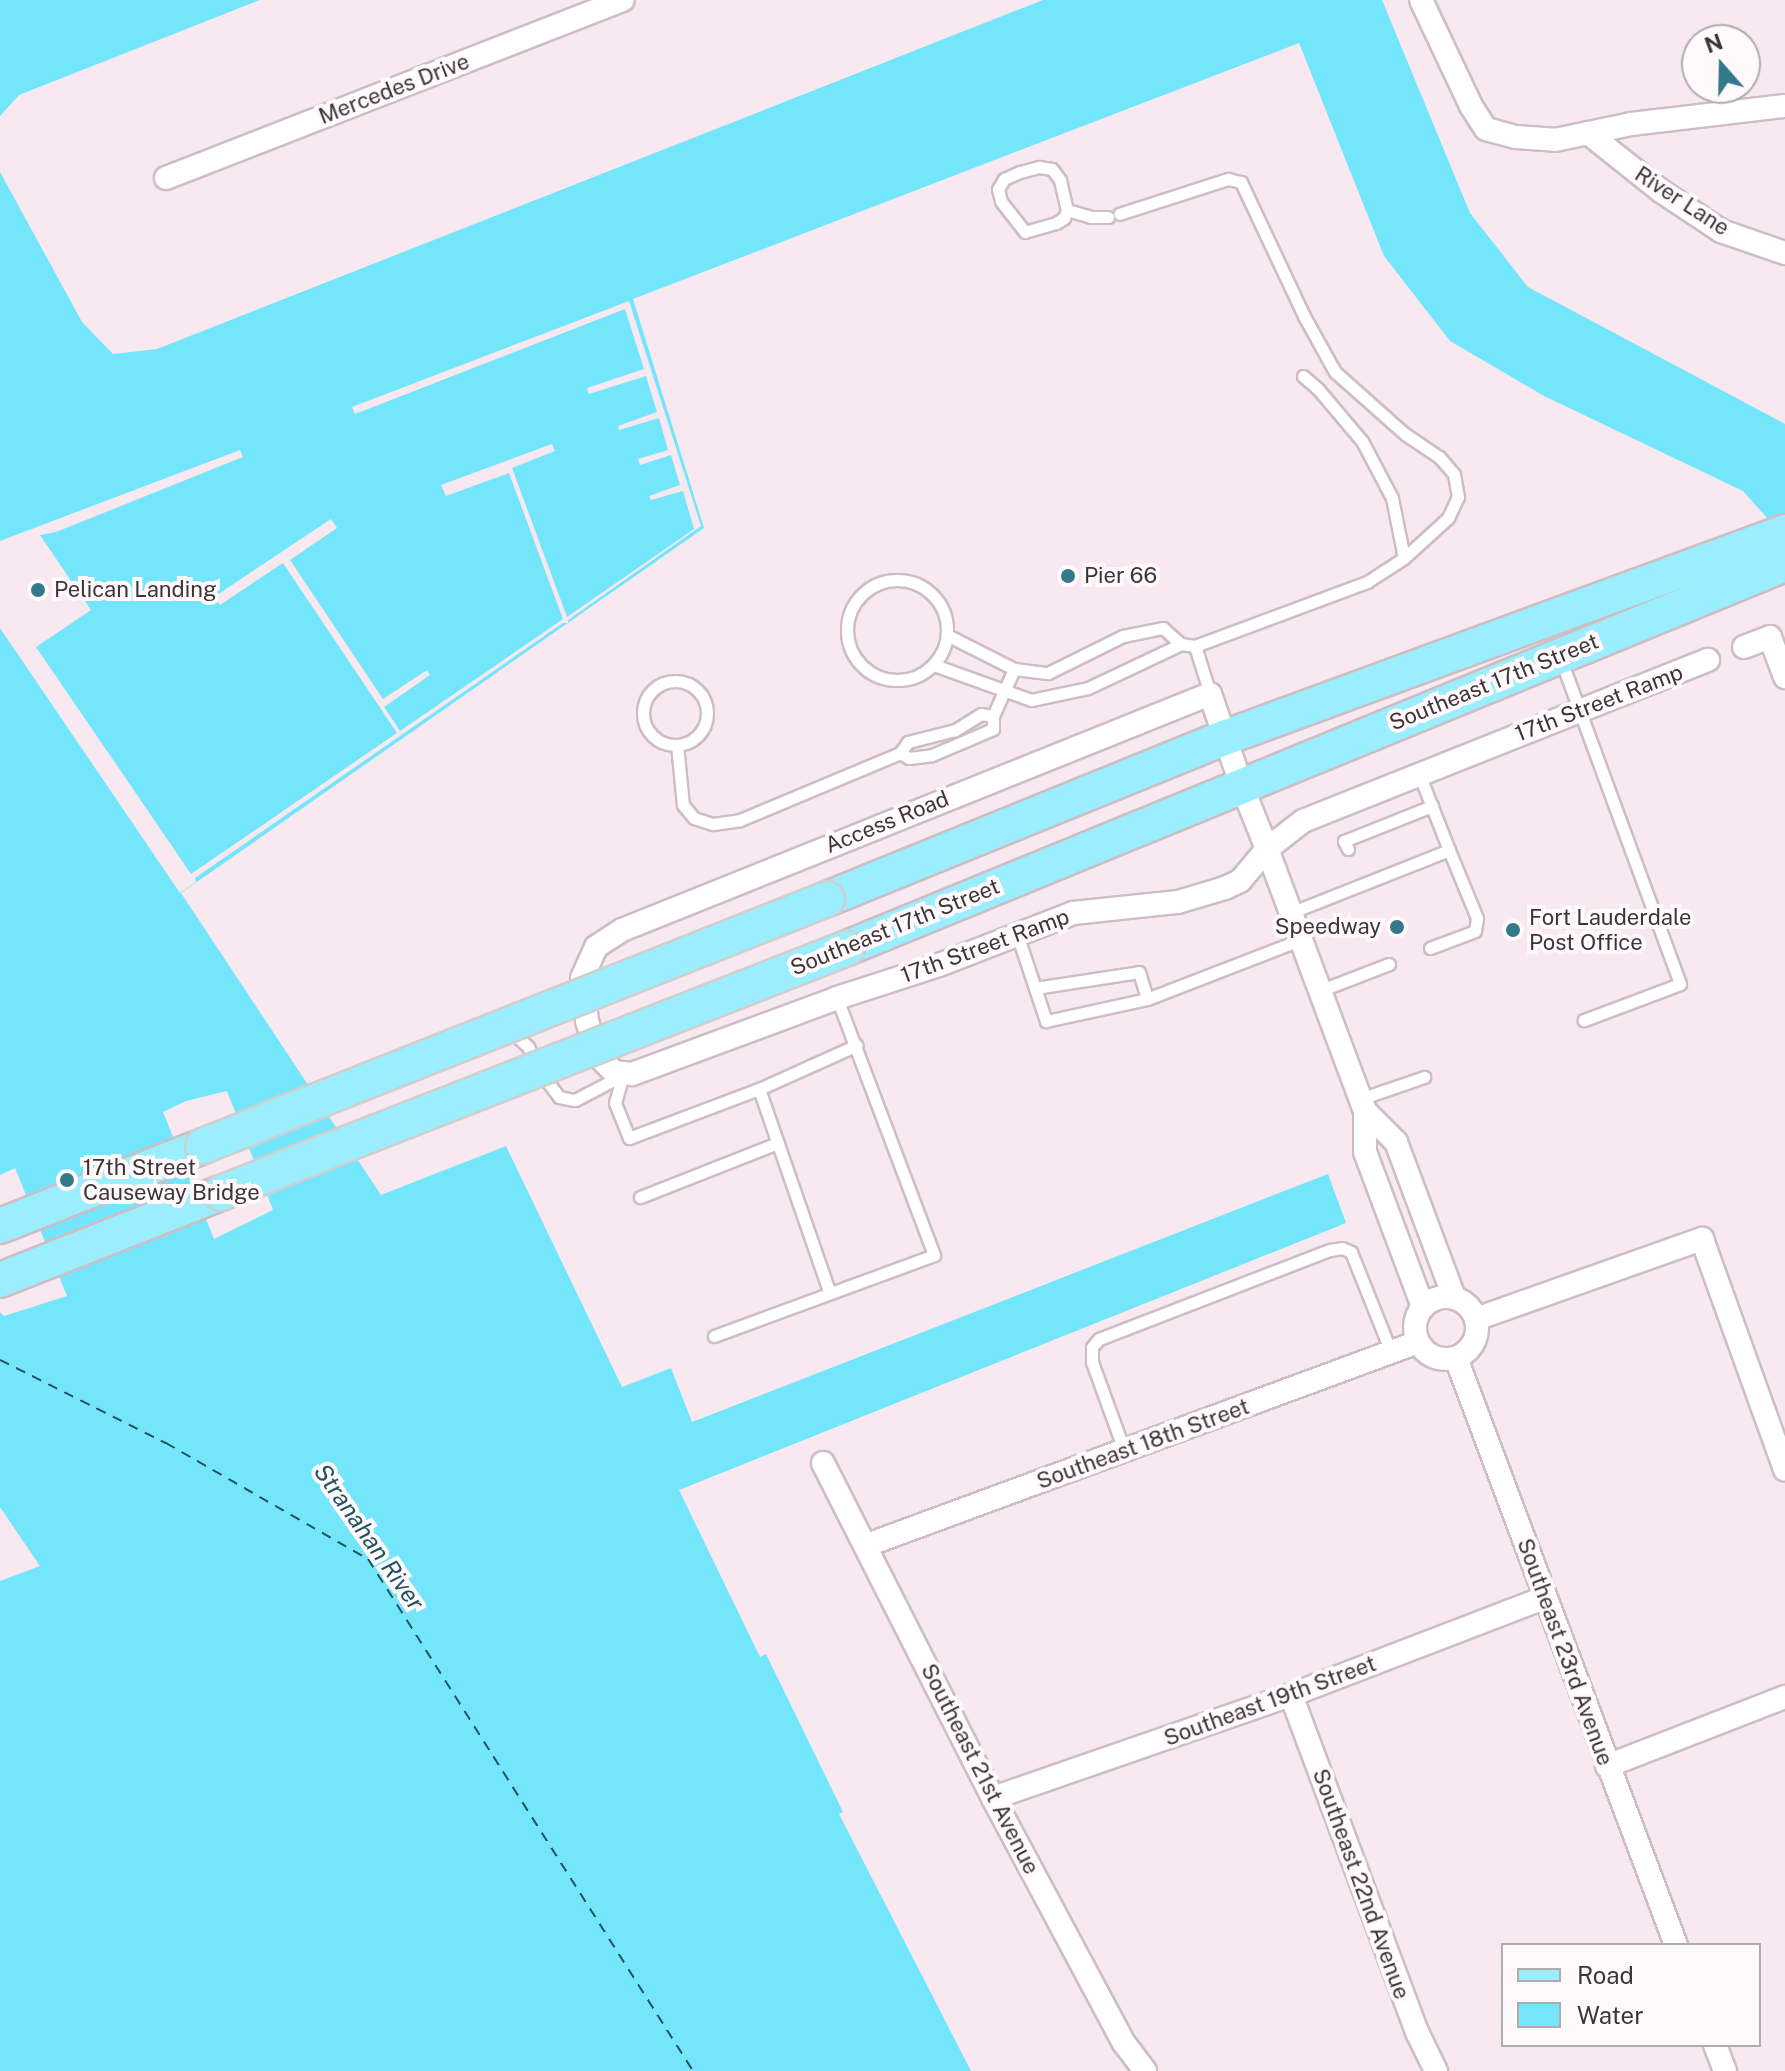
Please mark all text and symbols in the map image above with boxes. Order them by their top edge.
north arrow [1681,24,1761,104]
text: N [1701,28,1726,58]
street label: Mercedes Drive [315,48,473,130]
street label: River Lane [1630,161,1734,241]
place label: Pier 66 [1084,563,1157,589]
marker: Pier 66 [1059,567,1077,585]
place label: Pelican Landing [54,577,217,603]
marker: Pelican Landing [29,581,47,599]
street label: Southeast 17th Street [1386,628,1602,736]
street label: 17th Street Ramp [1511,659,1687,747]
street label: Access Road [821,785,953,859]
street label: Southeast 17th Street [787,873,1003,981]
street label: 17th Street Ramp [897,903,1073,989]
place label: Fort Lauderdale Post Office [1529,904,1692,956]
place label: Speedway [1275,914,1381,940]
marker: Speedway [1388,918,1406,936]
marker: Fort Lauderdale Post Office [1504,921,1522,939]
place label: 17th Street Causeway Bridge [83,1154,260,1206]
marker: 17th Street Causeway Bridge [58,1171,76,1189]
street label: Southeast 18th Street [1033,1393,1253,1495]
water label: Stranahan River [308,1458,430,1616]
street label: Southeast 23rd Avenue [1512,1535,1618,1769]
street label: Southeast 19th Street [1160,1650,1380,1752]
street label: Southeast 21st Avenue [915,1659,1045,1879]
street label: Southeast 22nd Avenue [1307,1765,1415,2003]
legend [1501,1943,1761,2047]
text: Road [1577,1961,1634,1989]
text: Water [1577,2001,1644,2029]

